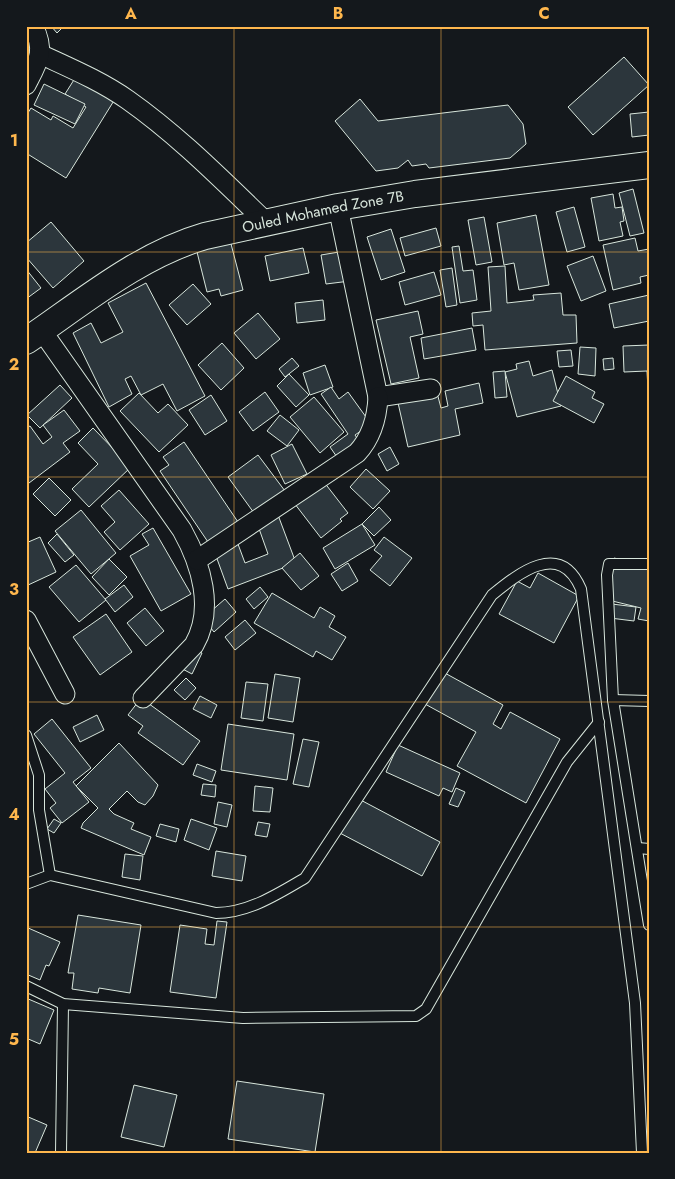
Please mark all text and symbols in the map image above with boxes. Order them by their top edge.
text: A [124,2,137,25]
text: B [333,2,343,25]
text: C [538,2,550,25]
text: 1 [10,129,18,152]
street label: Ouled Mohamed Zone 7B [240,185,405,239]
text: 2 [9,353,19,376]
text: 3 [9,578,19,601]
text: 4 [8,803,20,826]
text: 5 [9,1028,19,1051]

